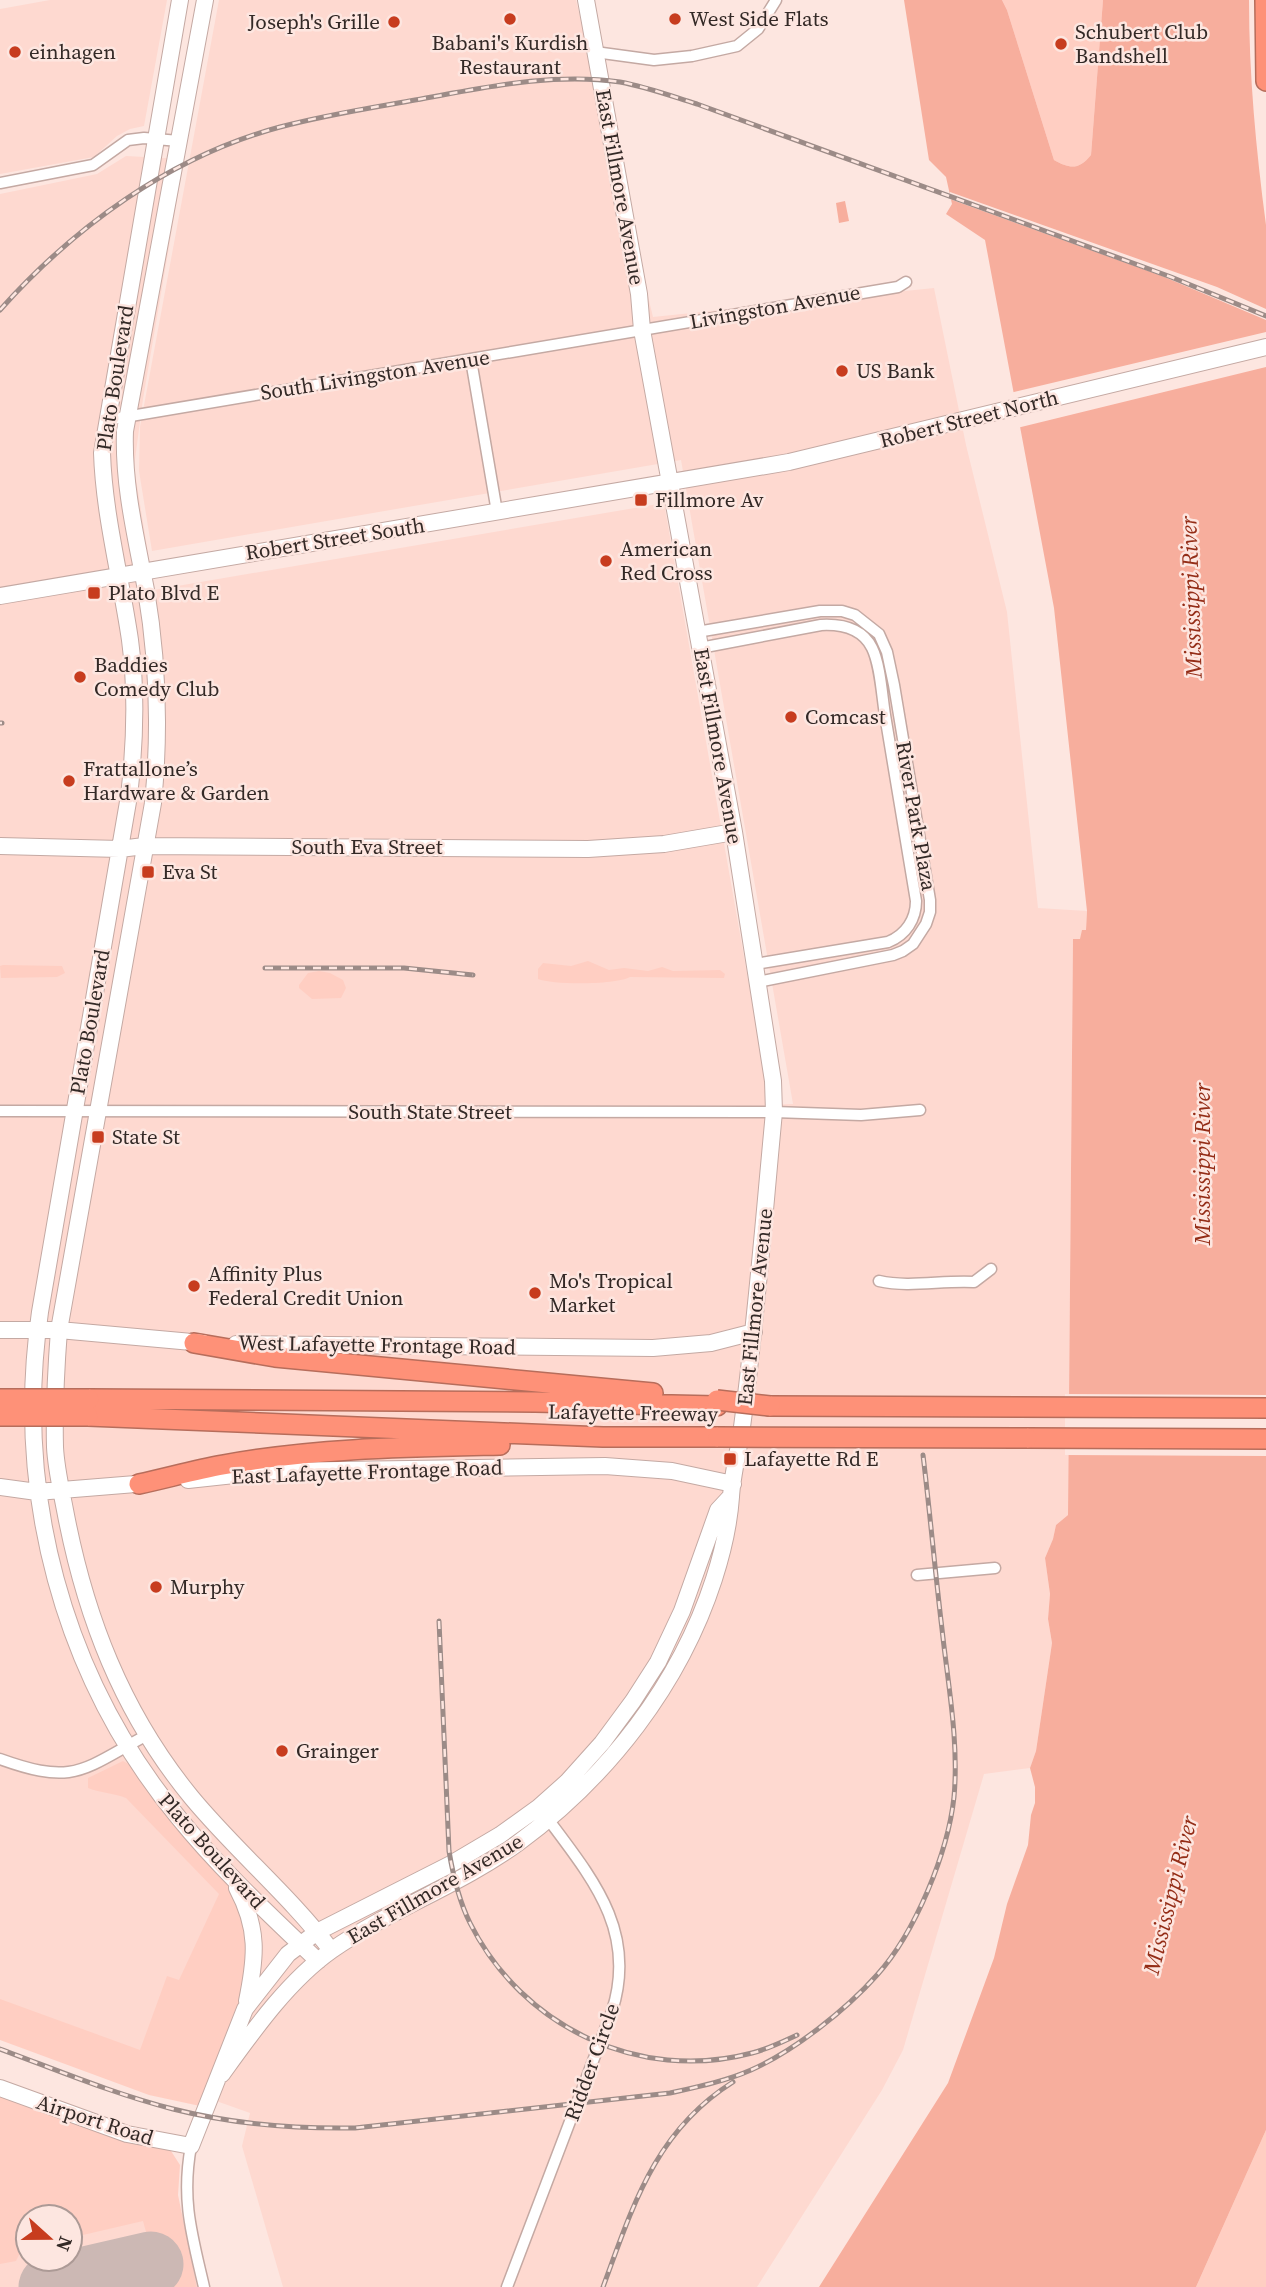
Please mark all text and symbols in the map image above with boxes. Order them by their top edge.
place label: West Side Flats [689,4,829,33]
place label: Joseph's Grille [247,7,380,36]
marker: Babani's Kurdish Restaurant [502,11,518,27]
marker: West Side Flats [667,11,683,27]
marker: Joseph's Grille [386,14,402,30]
place label: Schubert Club Bandshell [1075,17,1208,70]
place label: Babani's Kurdish Restaurant [432,28,588,81]
marker: Schubert Club Bandshell [1053,36,1069,52]
place label: einhagen [29,37,116,66]
marker: einhagen [7,44,23,60]
street label: East Fillmore Avenue [589,87,652,287]
street label: Livingston Avenue [687,277,863,336]
street label: Plato Boulevard [89,303,140,453]
street label: South Livingston Avenue [258,342,492,407]
place label: US Bank [856,356,935,385]
marker: US Bank [834,363,850,379]
street label: Robert Street North [876,382,1061,455]
place label: Fillmore Av [655,485,764,514]
marker: Fillmore Av [633,492,649,508]
street label: Robert Street South [243,510,427,567]
water label: Mississippi River [1172,515,1210,680]
place label: American Red Cross [620,534,713,587]
marker: American Red Cross [598,553,614,569]
place label: Plato Blvd E [108,578,219,607]
marker: Plato Blvd E [86,585,102,601]
street label: East Fillmore Avenue [687,646,750,846]
place label: Baddies Comedy Club [94,650,219,703]
marker: Baddies Comedy Club [72,669,88,685]
place label: Comcast [805,702,886,731]
marker: Comcast [783,709,799,725]
street label: River Park Plaza [889,739,944,893]
place label: Frattallone’s Hardware & Garden [83,754,270,807]
marker: Frattallone’s Hardware & Garden [61,773,77,789]
street label: South Eva Street [291,832,443,861]
place label: Eva St [162,857,218,886]
marker: Eva St [140,864,156,880]
street label: Plato Boulevard [62,947,117,1097]
water label: Mississippi River [1186,1082,1218,1246]
street label: South State Street [348,1097,512,1126]
place label: State St [112,1122,180,1151]
marker: State St [90,1129,106,1145]
street label: East Fillmore Avenue [730,1207,779,1407]
place label: Affinity Plus Federal Credit Union [208,1259,404,1312]
place label: Mo's Tropical Market [549,1266,673,1319]
marker: Affinity Plus Federal Credit Union [186,1278,202,1294]
marker: Mo's Tropical Market [527,1285,543,1301]
street label: West Lafayette Frontage Road [238,1328,516,1361]
street label: Lafayette Freeway [548,1397,719,1428]
place label: Lafayette Rd E [744,1444,879,1473]
marker: Lafayette Rd E [722,1451,738,1467]
street label: East Lafayette Frontage Road [231,1452,503,1491]
place label: Murphy [170,1572,245,1601]
marker: Murphy [148,1579,164,1595]
place label: Grainger [296,1736,379,1765]
marker: Grainger [274,1743,290,1759]
street label: Plato Boulevard [152,1786,272,1915]
water label: Mississippi River [1135,1812,1205,1979]
street label: East Fillmore Avenue [342,1826,528,1951]
street label: Ridder Circle [557,1999,626,2125]
street label: Airport Road [33,2087,157,2152]
north arrow [14,2203,84,2273]
text: N [50,2233,79,2255]

